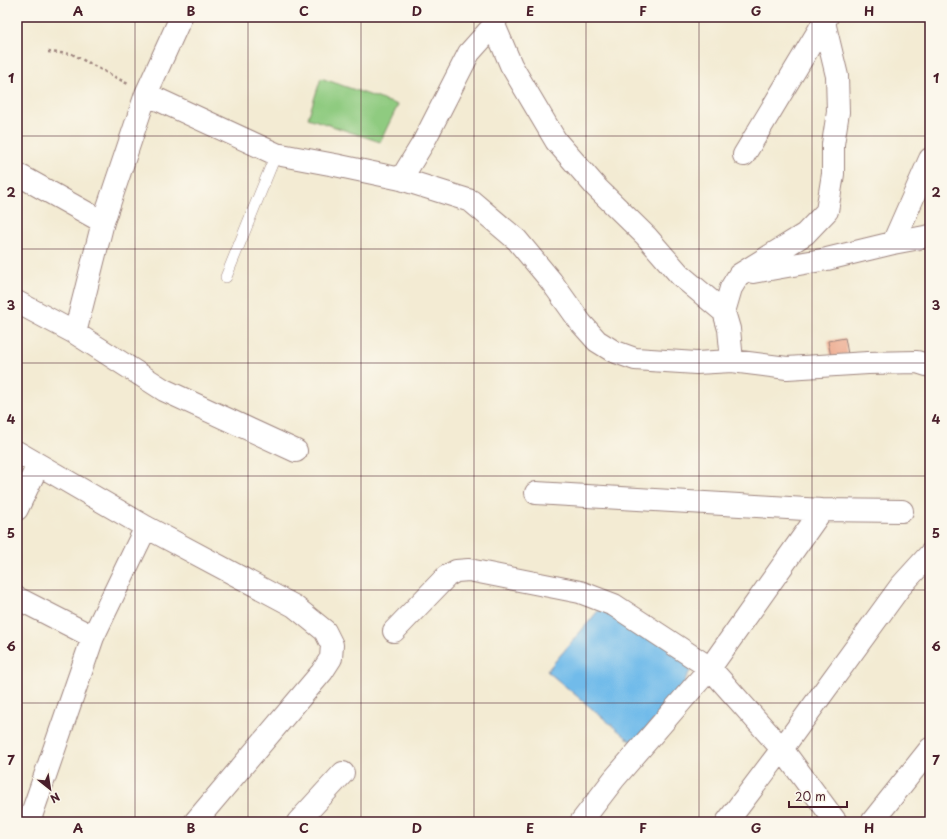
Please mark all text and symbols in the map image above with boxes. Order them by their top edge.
text: A [73,1,83,20]
text: B [187,1,196,20]
text: C [299,1,309,20]
text: D [412,1,422,20]
text: E [526,1,534,20]
text: F [639,1,647,20]
text: G [751,1,761,20]
text: H [864,1,874,20]
text: 1 [8,68,14,87]
text: 1 [933,68,939,87]
text: 2 [6,182,16,201]
text: 2 [931,182,941,201]
text: 3 [7,295,16,314]
text: 3 [932,295,941,314]
text: 4 [7,409,16,428]
text: 4 [932,409,941,428]
text: 5 [7,523,15,542]
text: 5 [932,523,940,542]
text: 6 [6,636,16,655]
text: 6 [931,636,941,655]
text: 7 [7,750,15,769]
text: 7 [932,750,940,769]
north arrow [30,769,70,809]
scale bar [789,783,847,809]
text: 20 m [795,787,826,805]
text: N [47,789,63,808]
text: A [73,818,83,837]
text: B [187,818,196,837]
text: C [299,818,309,837]
text: D [412,818,422,837]
text: E [526,818,534,837]
text: F [639,818,647,837]
text: G [751,818,761,837]
text: H [864,818,874,837]

